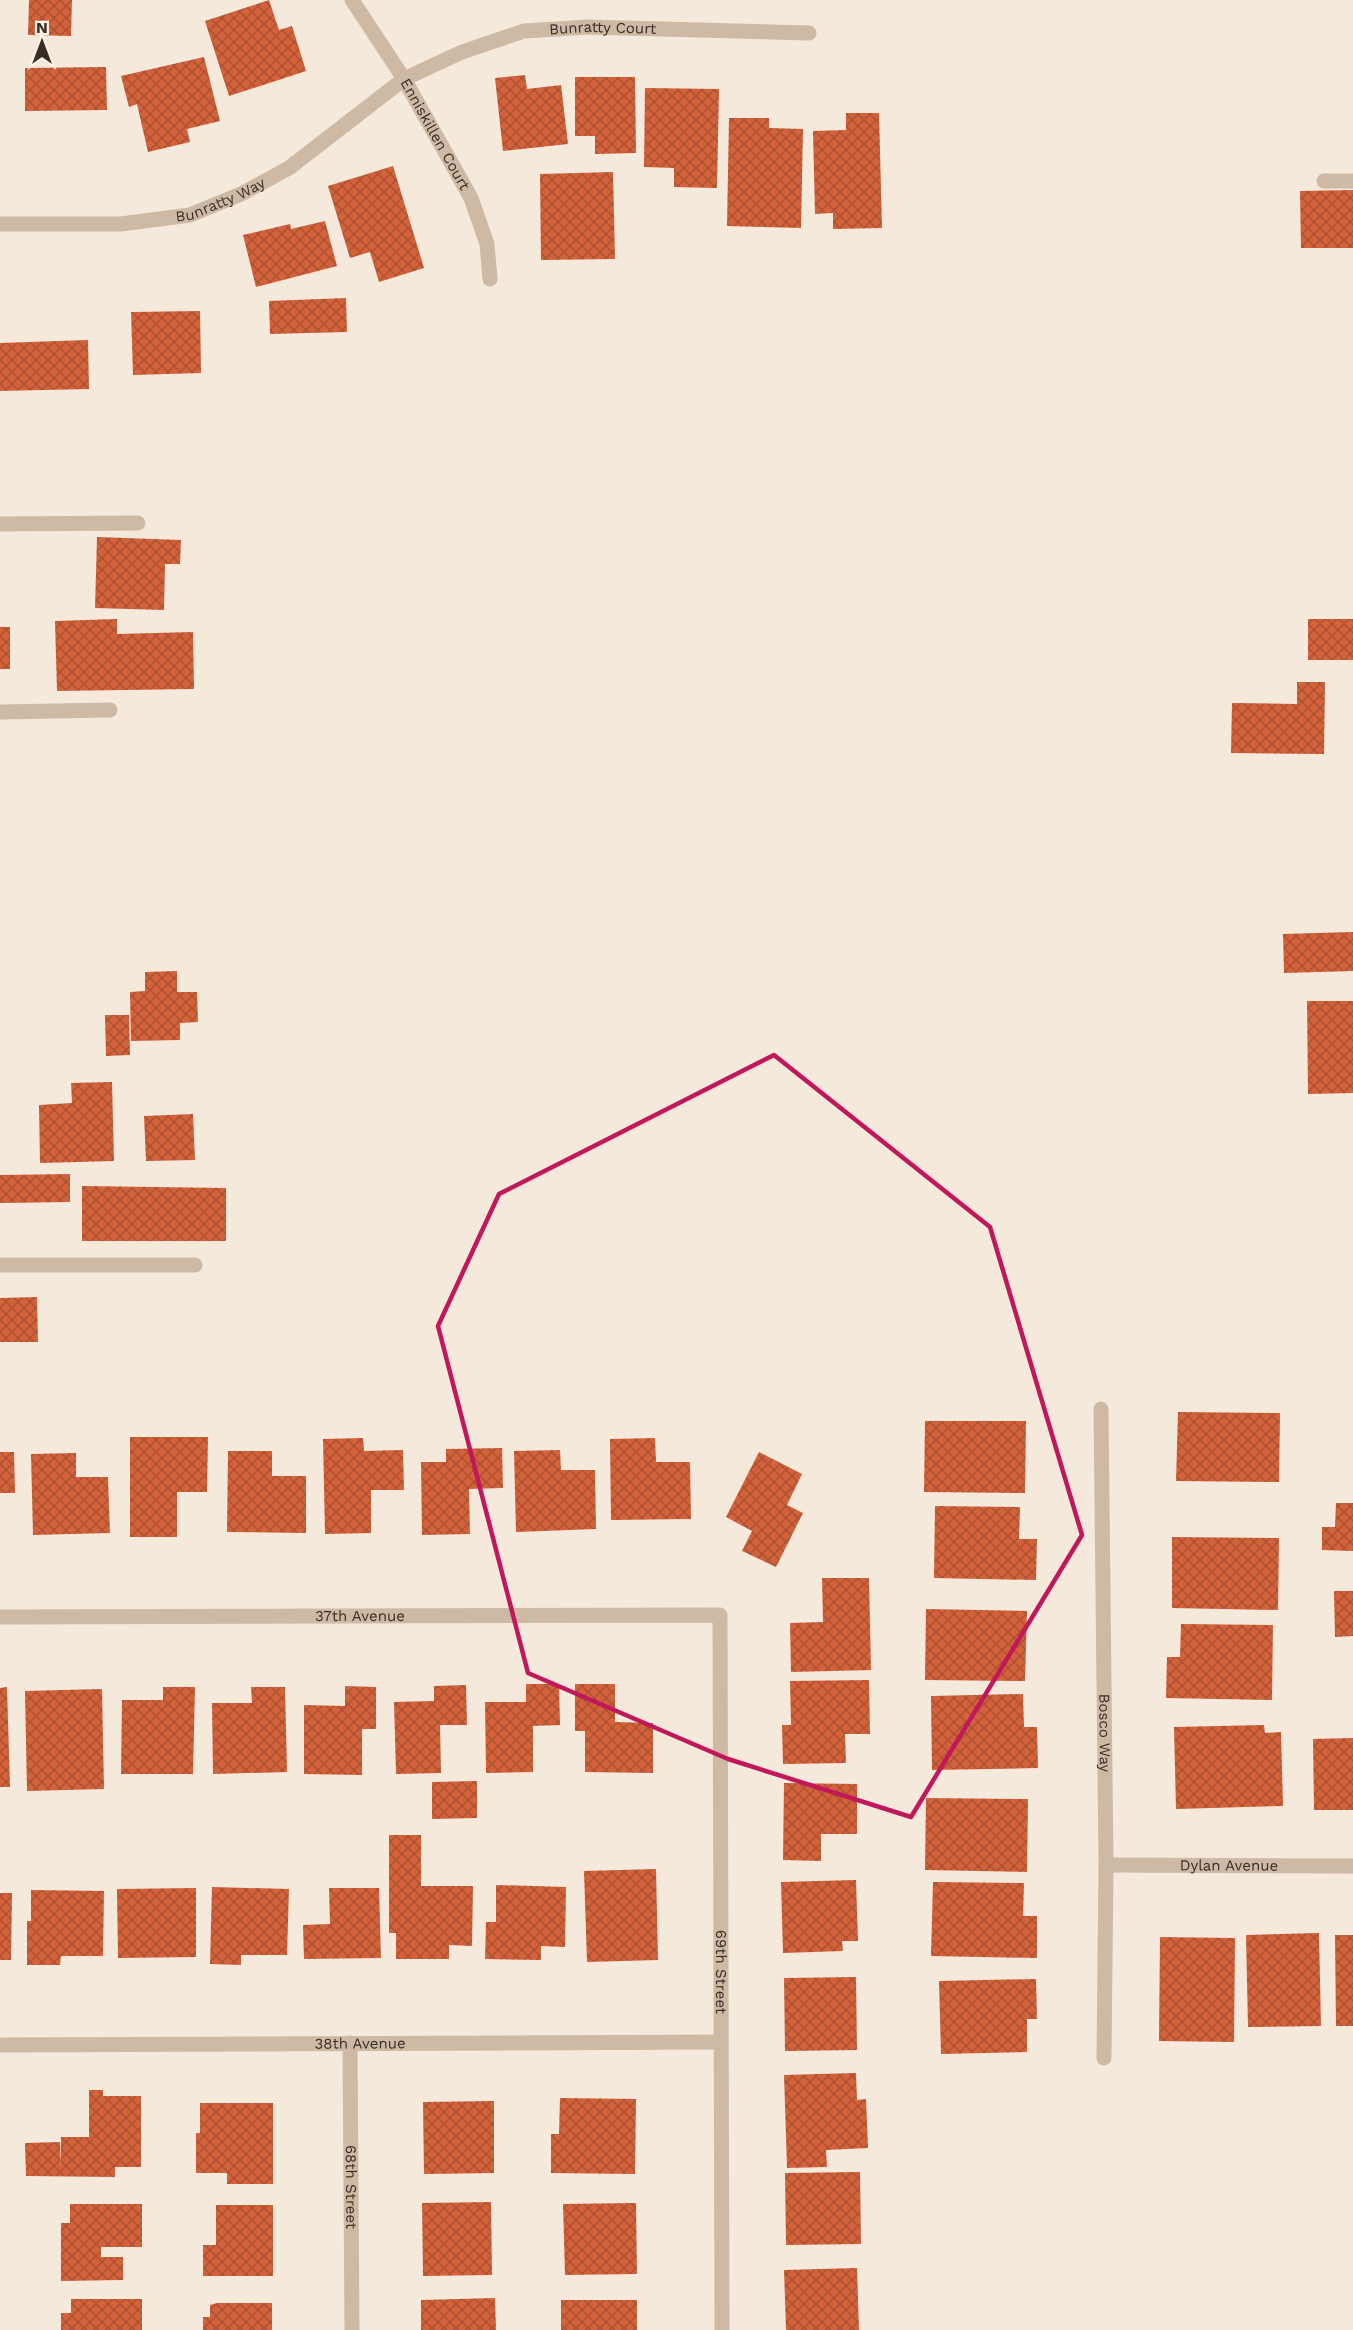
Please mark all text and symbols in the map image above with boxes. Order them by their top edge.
north arrow [12,12,72,72]
text: N [36,18,48,37]
street label: Bunratty Court [549,18,657,38]
street label: Enniskillen Court [397,75,474,194]
street label: Bunratty Way [174,173,269,226]
street label: 37th Avenue [315,1607,405,1625]
street label: Bosco Way [1095,1694,1114,1773]
street label: Dylan Avenue [1180,1856,1278,1875]
street label: 69th Street [712,1930,730,2015]
street label: 38th Avenue [314,2034,406,2053]
street label: 68th Street [342,2145,360,2230]

